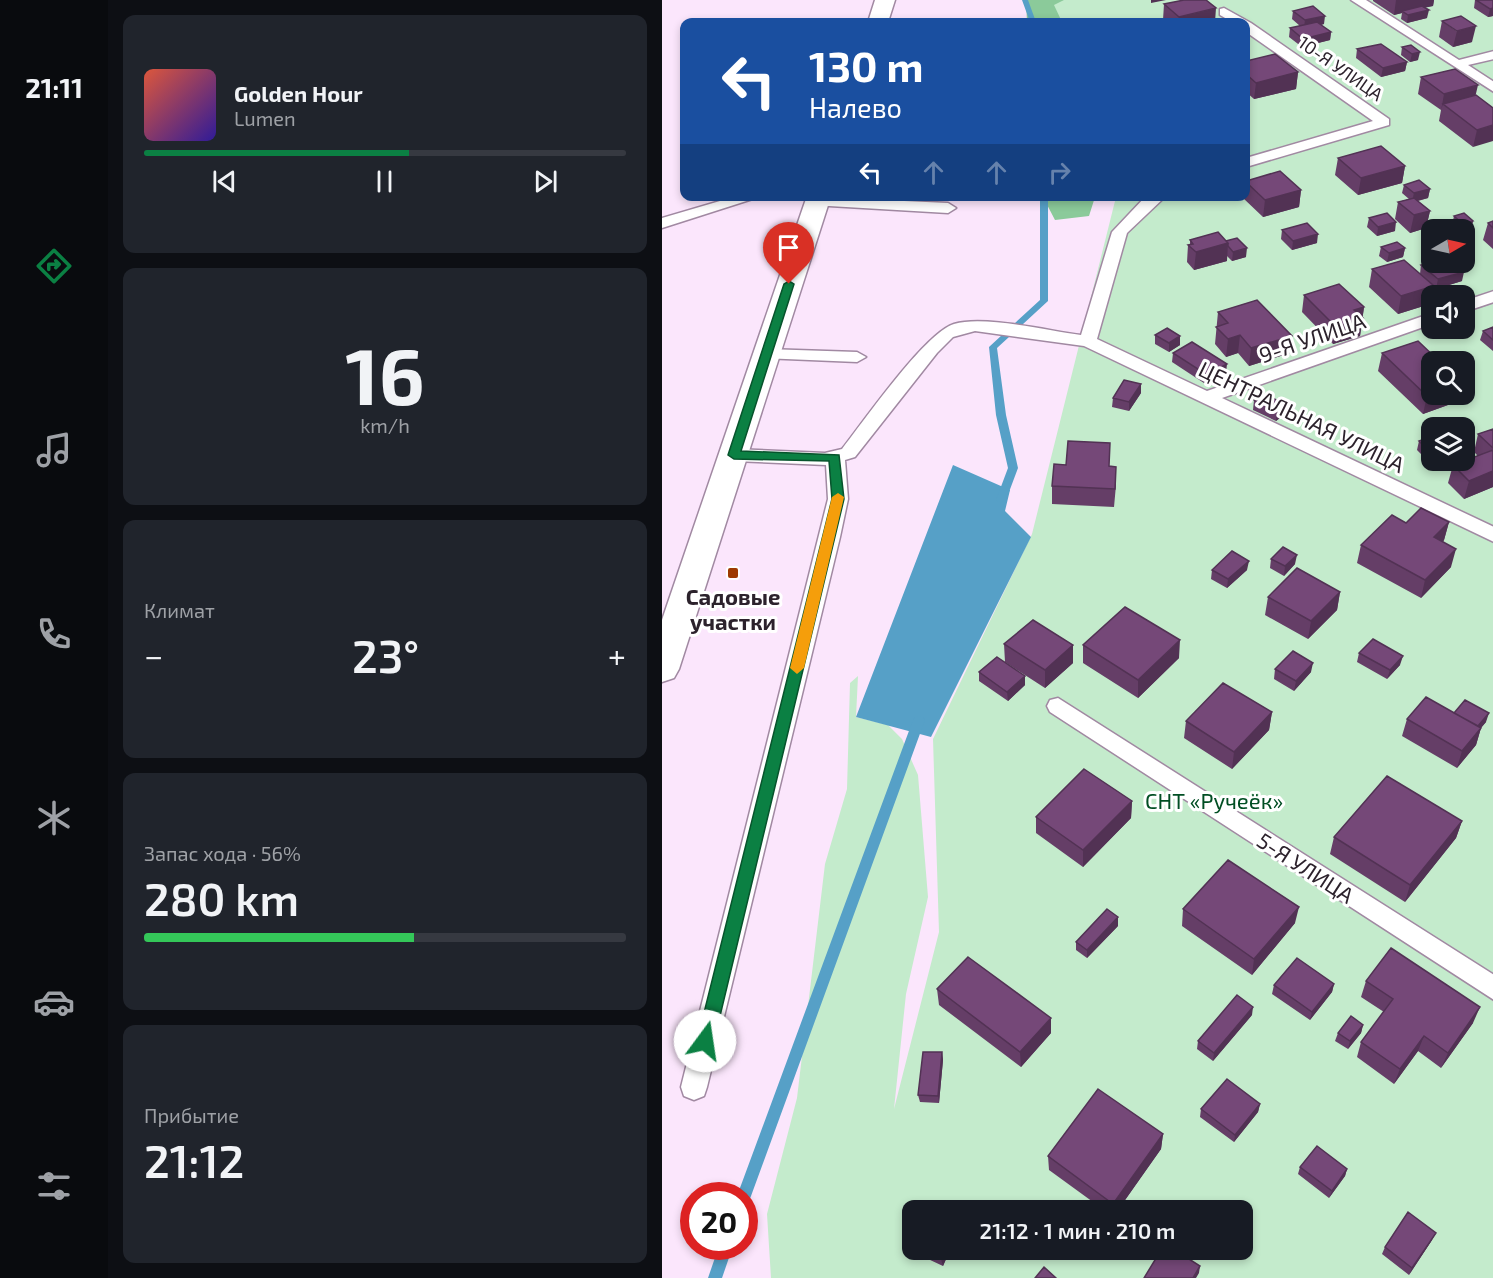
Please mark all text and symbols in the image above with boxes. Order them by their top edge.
street label: 10-Я УЛИЦА [1294,31,1388,106]
text: 130 m [809,40,924,90]
icon: left [710,42,788,120]
text: 21:11 [25,71,83,103]
text: Golden Hour [234,80,363,106]
text: Налево [809,91,902,123]
text: Lumen [234,106,296,130]
icon: left [854,156,887,189]
icon: ahead [917,156,950,189]
icon: ahead [980,156,1013,189]
icon: right [1043,156,1076,189]
icon: previous [208,165,241,198]
icon: pause [368,165,401,198]
icon: next [529,165,562,198]
north arrow [1421,219,1475,273]
map controls [1421,219,1475,471]
pin [763,222,814,284]
icon: arrive [772,231,805,264]
icon: directions [33,245,75,287]
button: sound [1421,285,1475,339]
street label: 9-Я УЛИЦА [1255,307,1369,367]
text: 16 [345,327,425,421]
button: search [1421,351,1475,405]
street label: ЦЕНТРАЛЬНАЯ УЛИЦА [1195,355,1409,477]
text: km/h [360,413,410,437]
button: layers [1421,417,1475,471]
icon: music [33,429,75,471]
marker: Садовые участки [726,566,740,580]
place label: Садовые участки [686,583,780,634]
text: Климат [144,598,215,622]
icon: phone [33,613,75,655]
text: 23° [352,628,419,682]
text: − [144,635,163,675]
text: + [608,635,626,675]
park label: СНТ «Ручеёк» [1145,787,1283,814]
icon: climate [33,797,75,839]
street label: 5-Я УЛИЦА [1253,826,1359,908]
text: Запас хода · 56% [144,841,301,865]
text: 280 km [144,871,299,925]
icon: car [33,981,75,1023]
position arrow [673,1009,737,1073]
text: Прибытие [144,1103,239,1127]
text: 21:12 [144,1133,244,1187]
icon: filters [33,1165,75,1207]
speed limit sign: 20 [680,1182,758,1260]
text: 21:12 · 1 мин · 210 m [980,1217,1175,1243]

